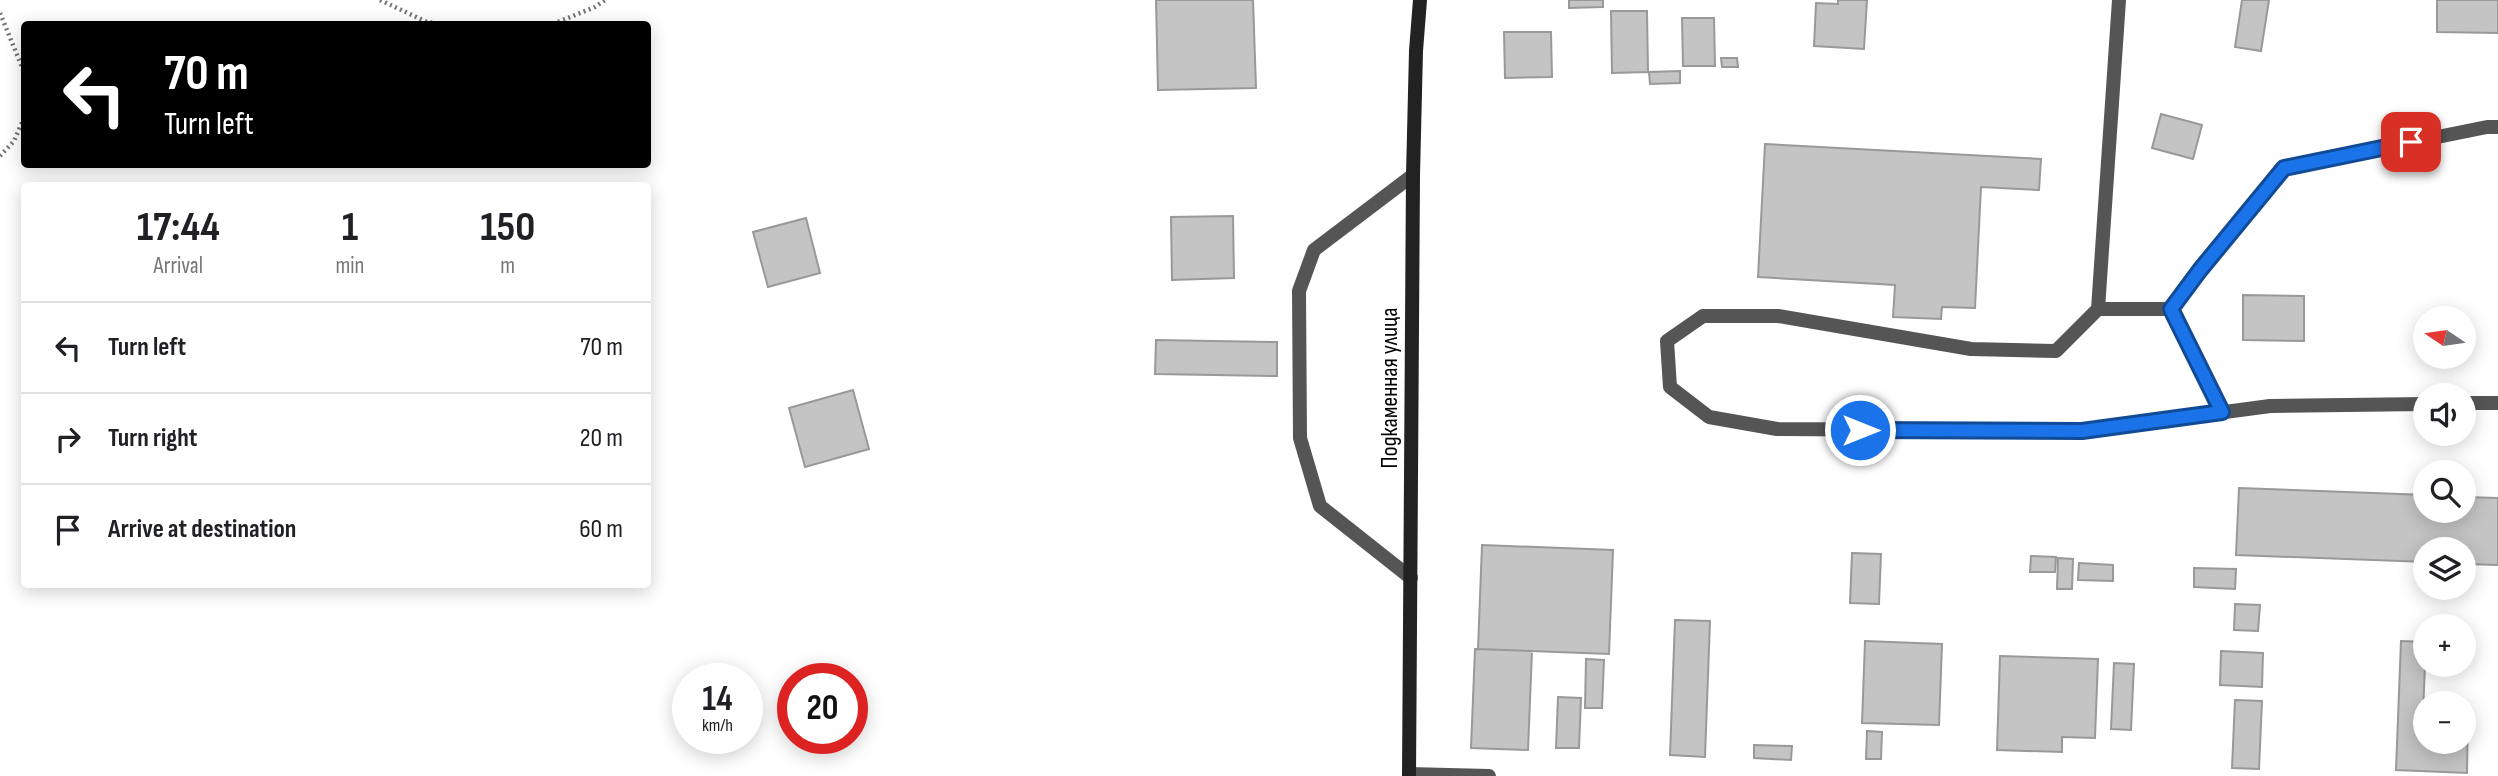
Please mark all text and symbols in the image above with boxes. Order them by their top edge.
text: 70 m [164,45,249,104]
icon: left [49,49,140,140]
text: Turn left [164,105,254,144]
pin [2381,112,2441,172]
icon: arrive [2392,123,2430,161]
text: 17:44 [137,202,220,253]
text: 1 [342,202,358,253]
text: 150 [480,202,535,253]
text: Arrival [154,252,203,280]
text: min [336,252,364,280]
text: m [500,252,515,280]
north arrow [2413,306,2476,369]
map controls [2413,306,2476,754]
street label: Подкаменная улица [1375,308,1404,468]
icon: left [49,329,87,367]
text: Turn left [108,332,186,363]
text: 70 m [580,332,623,363]
button: sound [2413,383,2476,446]
position arrow [1823,393,1897,467]
icon: right [49,420,87,458]
text: Turn right [108,423,197,454]
text: 20 m [580,423,623,454]
button: search [2413,460,2476,523]
icon: arrive [49,511,87,549]
text: Arrive at destination [108,514,296,545]
text: 60 m [579,514,623,545]
button: layers [2413,537,2476,600]
button: + [2413,614,2476,677]
speed limit sign: 20 [777,663,868,754]
text: 14 [702,678,733,721]
button: − [2413,691,2476,754]
text: km/h [702,715,733,736]

